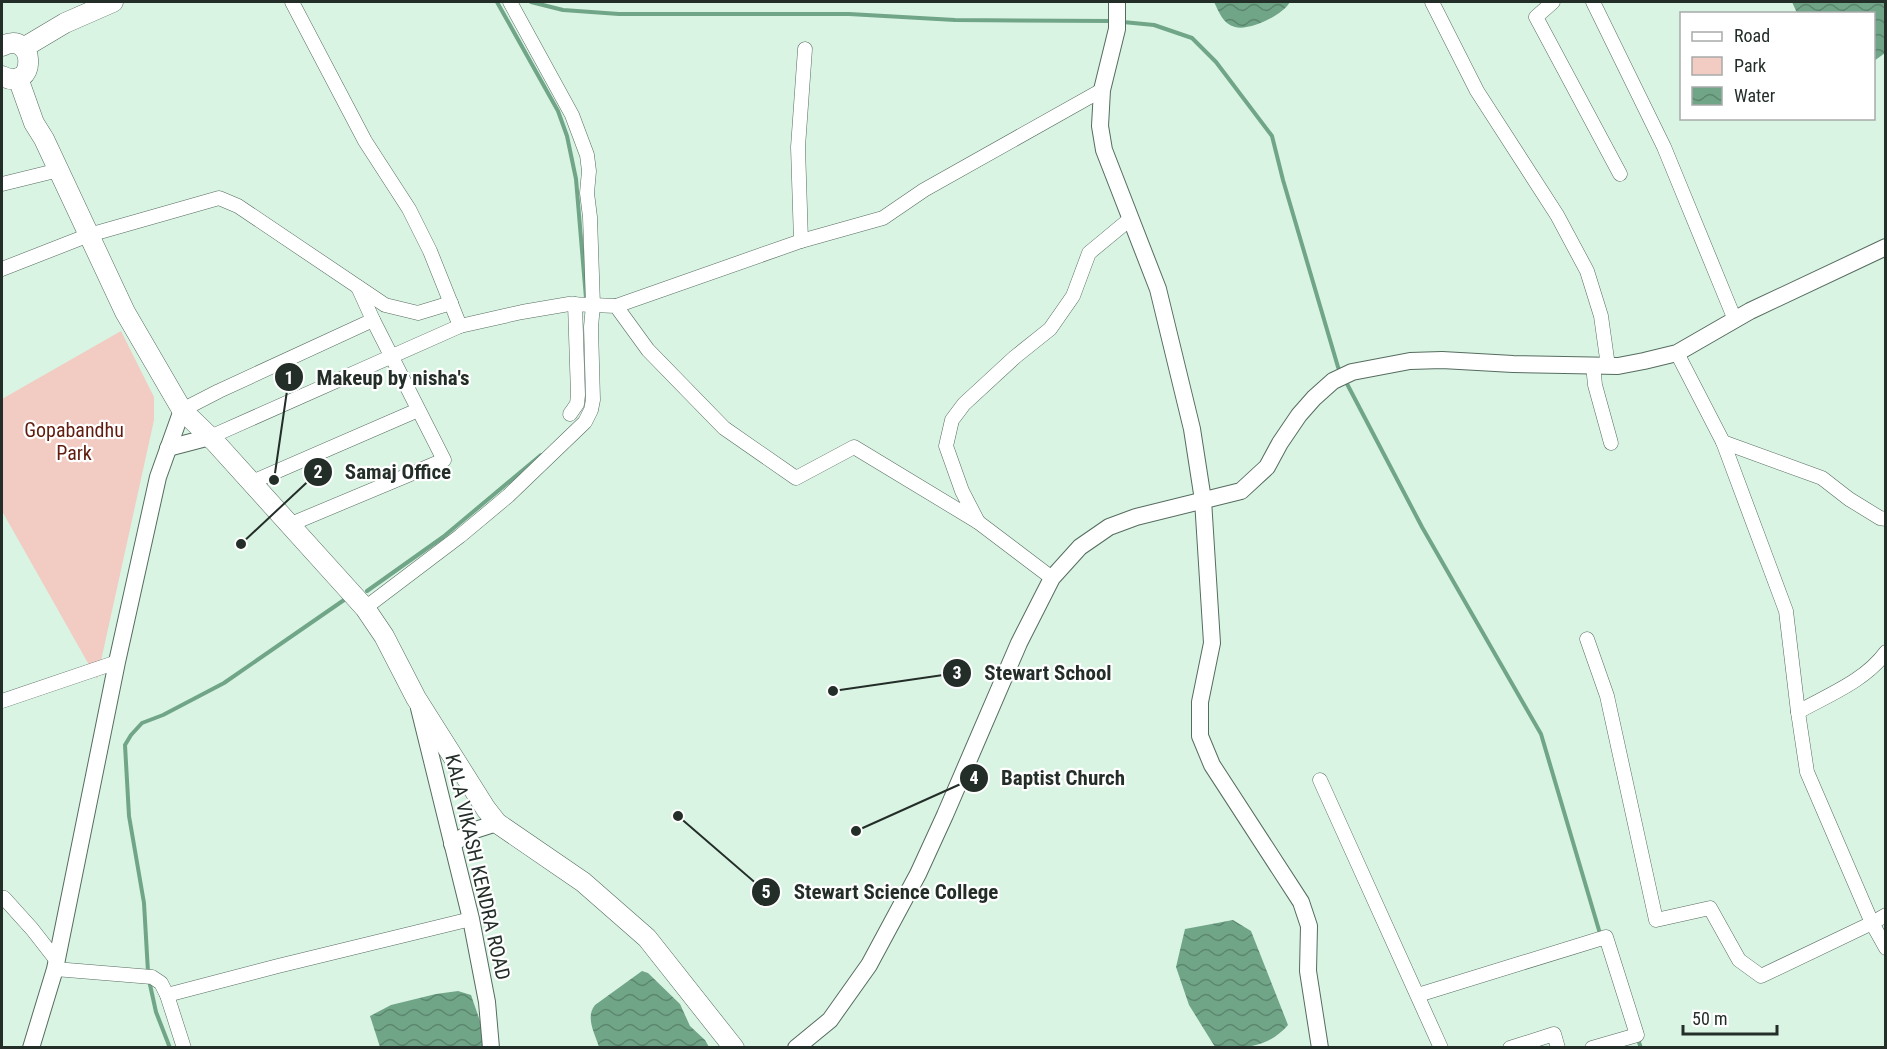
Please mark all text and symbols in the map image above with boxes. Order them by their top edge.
legend [1680,12,1875,120]
text: Road [1734,25,1770,46]
text: Park [1734,55,1766,76]
text: Water [1734,85,1776,106]
callout: Makeup by nisha's [274,358,481,397]
text: Makeup by nisha's [317,366,469,390]
text: 1 [284,367,294,388]
park label: Gopabandhu Park [24,418,124,465]
callout: Samaj Office [303,452,463,491]
text: Samaj Office [345,460,451,484]
text: 2 [313,461,323,482]
callout: Stewart School [942,653,1124,692]
text: Stewart School [984,661,1112,685]
text: 3 [952,662,962,683]
street label: KALA VIKASH KENDRA ROAD [440,752,516,982]
callout: Baptist Church [959,759,1137,798]
text: Baptist Church [1001,766,1125,790]
text: 4 [969,767,979,788]
callout: Stewart Science College [751,872,1010,911]
text: Stewart Science College [794,880,998,904]
text: 5 [761,881,771,902]
scale bar [1683,998,1778,1036]
text: 50 m [1692,1008,1727,1029]

